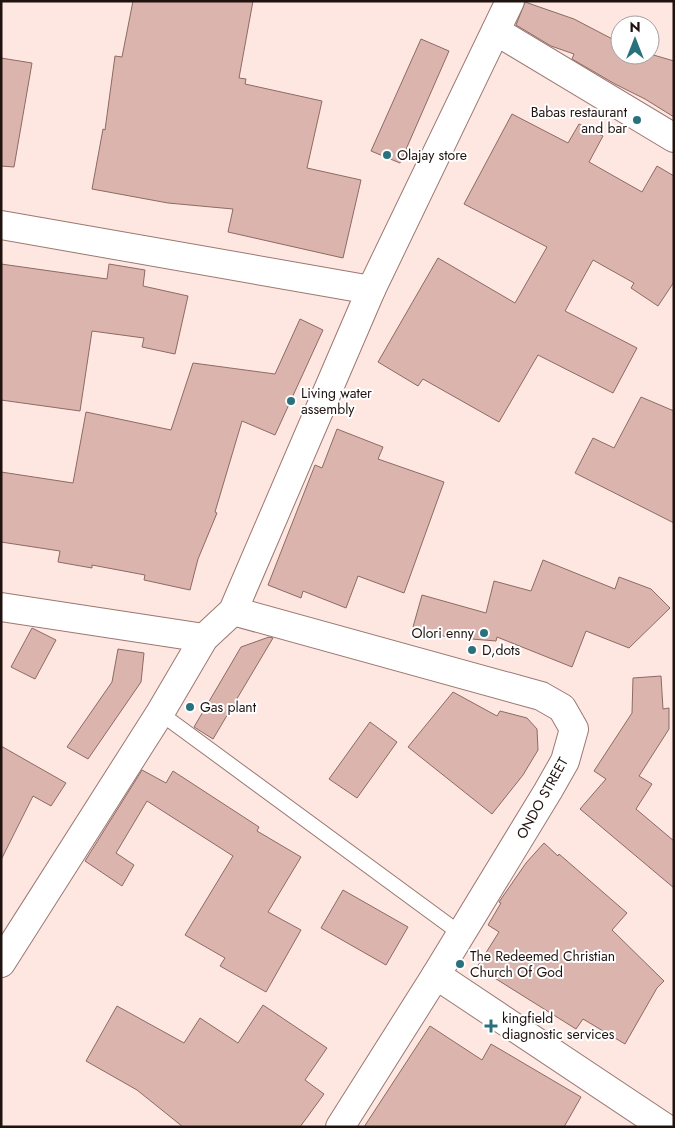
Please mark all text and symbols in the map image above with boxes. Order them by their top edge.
north arrow [610,15,660,65]
text: N [629,17,641,37]
place label: Babas restaurant and bar [531,102,628,138]
marker: Babas restaurant and bar [631,114,643,126]
place label: Olajay store [397,145,467,165]
marker: Olajay store [381,149,393,161]
place label: Living water assembly [301,383,372,419]
marker: Living water assembly [285,395,297,407]
place label: Olori enny [411,623,475,643]
marker: Olori enny [478,627,490,639]
place label: D,dots [482,640,520,660]
marker: D,dots [466,644,478,656]
place label: Gas plant [200,697,257,717]
marker: Gas plant [184,701,196,713]
street label: ONDO STREET [511,753,573,842]
place label: The Redeemed Christian Church Of God [470,946,615,982]
marker: The Redeemed Christian Church Of God [454,958,466,970]
place label: kingfield diagnostic services [502,1008,615,1044]
marker: kingfield diagnostic services [484,1019,498,1033]

